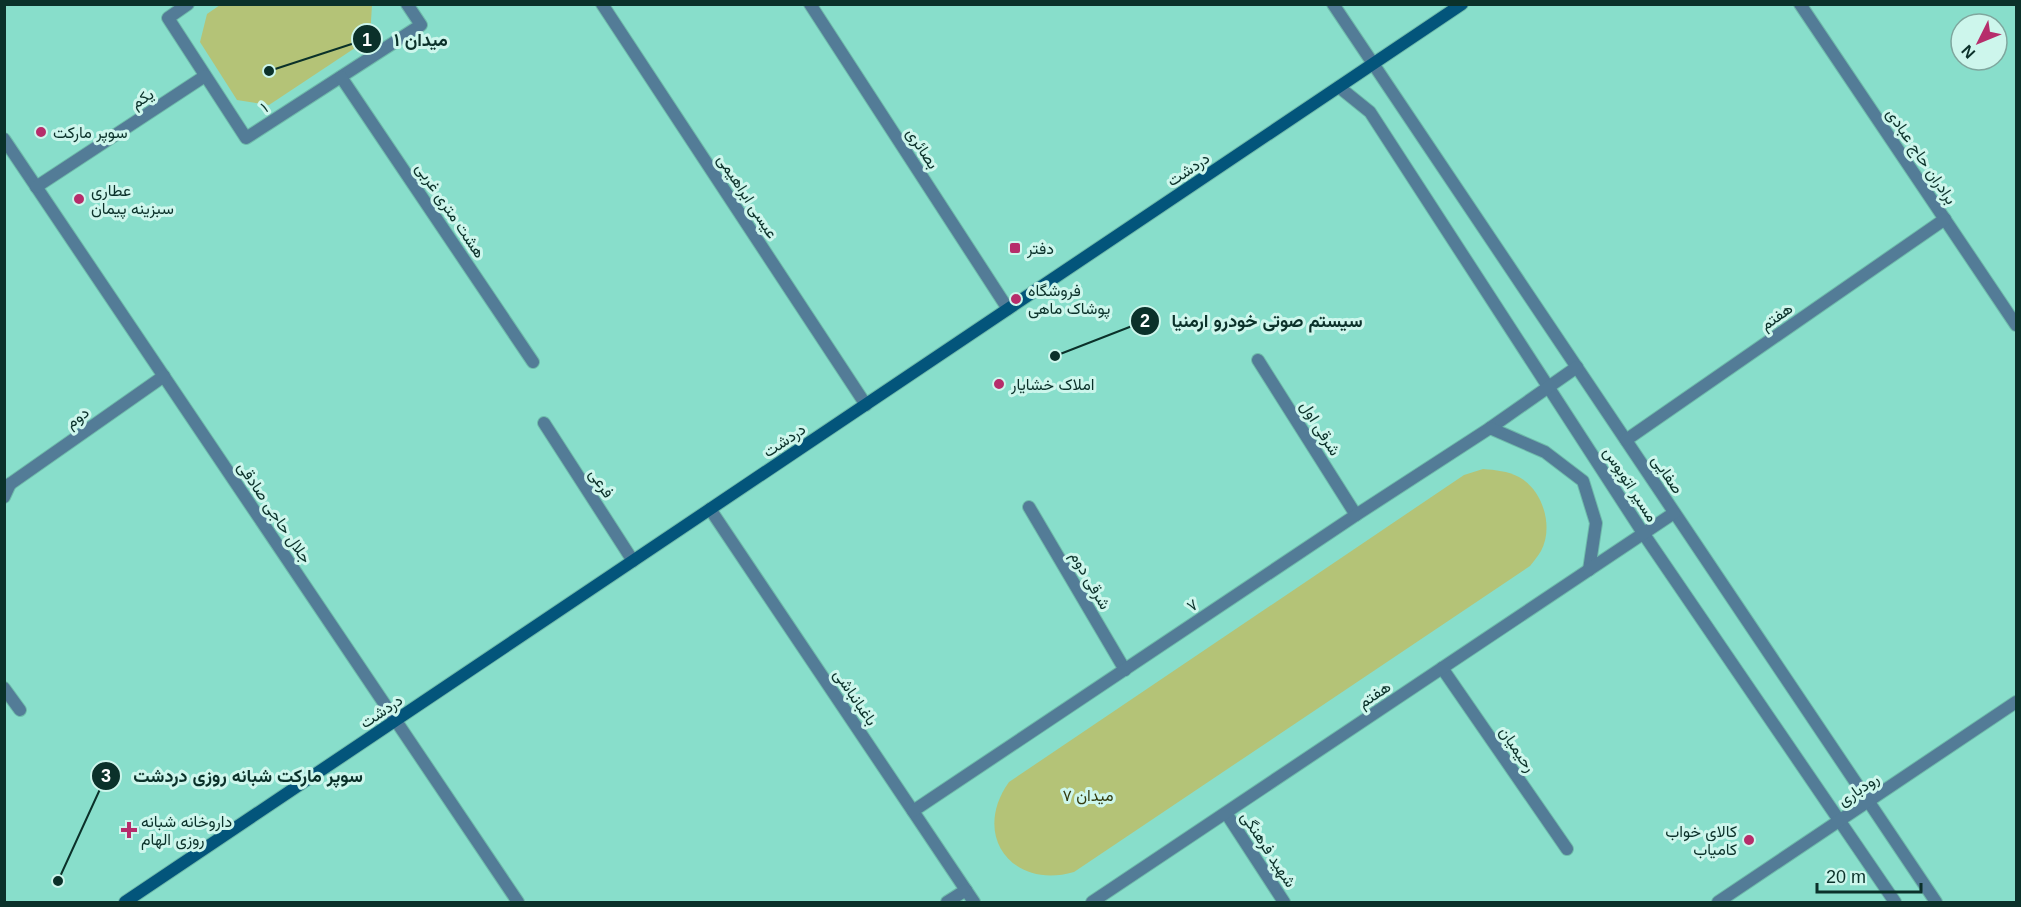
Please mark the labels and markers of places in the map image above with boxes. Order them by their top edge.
callout: میدان ۱ [352,21,460,57]
place label: سوپر مارکت [53,124,128,144]
marker: سوپر مارکت [34,125,48,139]
place label: عطاری سبزینه پیمان [91,182,174,220]
marker: عطاری سبزینه پیمان [72,192,86,206]
place label: دفتر [1026,240,1054,259]
marker: دفتر [1008,241,1022,255]
place label: فروشگاه پوشاک ماهی [1028,282,1111,320]
marker: فروشگاه پوشاک ماهی [1009,292,1023,306]
callout: سیستم صوتی خودرو ارمنیا [1130,303,1375,339]
place label: املاک خشایار [1010,376,1094,395]
marker: املاک خشایار [992,377,1006,391]
callout: سوپر مارکت شبانه روزی دردشت [91,758,375,794]
place label: داروخانه شبانه روزی الهام [141,813,232,850]
marker: داروخانه شبانه روزی الهام [122,823,136,837]
place label: کالای خواب کامیاب [1665,823,1737,859]
marker: کالای خواب کامیاب [1742,833,1756,847]

